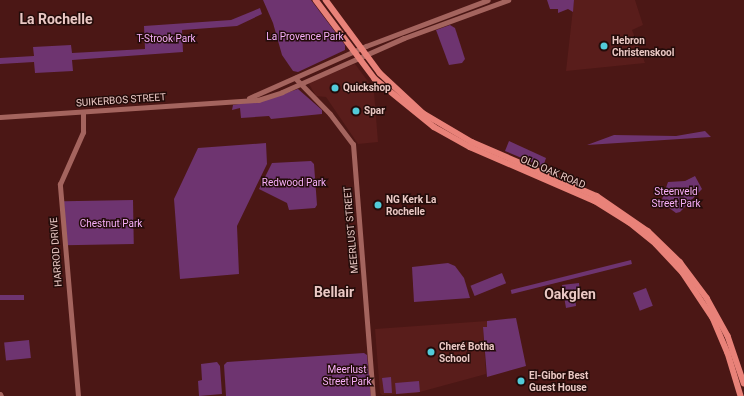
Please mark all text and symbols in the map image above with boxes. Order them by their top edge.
district label: La Rochelle [19,11,93,27]
park label: La Provence Park [266,31,344,43]
park label: T-Strook Park [136,33,196,45]
place label: Hebron Christenskool [612,34,674,58]
marker: Hebron Christenskool [599,41,609,51]
place label: Quickshop [343,82,391,94]
marker: Quickshop [330,83,340,93]
street label: SUIKERBOS STREET [76,91,166,109]
place label: Spar [364,105,385,117]
marker: Spar [351,106,361,116]
street label: OLD OAK ROAD [519,153,587,191]
park label: Redwood Park [262,177,326,189]
park label: Steenveld Street Park [651,185,701,208]
street label: MEERLUST STREET [341,186,361,274]
place label: NG Kerk La Rochelle [386,193,436,216]
marker: NG Kerk La Rochelle [373,200,383,210]
street label: HARROD DRIVE [48,217,64,287]
park label: Chestnut Park [80,218,142,230]
district label: Bellair [314,284,354,300]
district label: Oakglen [544,286,596,302]
place label: Cheré Botha School [439,340,494,364]
marker: Cheré Botha School [426,347,436,357]
park label: Meerlust Street Park [322,363,372,386]
place label: El-Gibor Best Guest House [529,369,588,392]
marker: El-Gibor Best Guest House [516,376,526,386]

